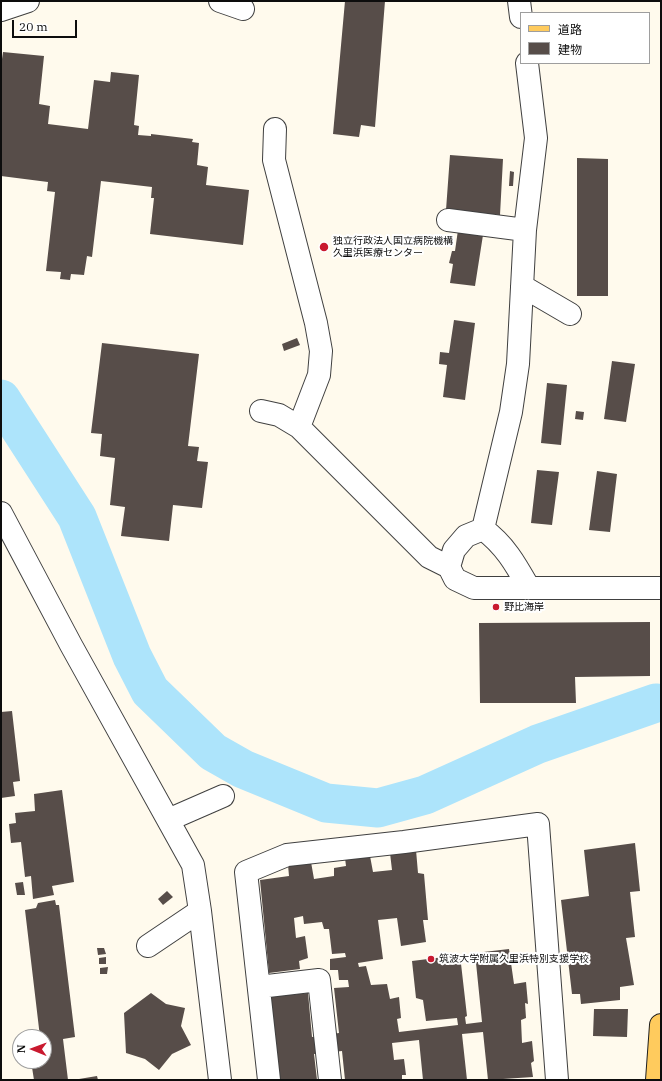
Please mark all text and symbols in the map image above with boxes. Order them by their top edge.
scale bar [14,12,79,38]
legend [520,12,650,64]
text: 20 m [19,19,48,34]
text: 道路 [558,22,582,37]
text: 建物 [558,42,582,57]
place label: 独立行政法人国立病院機構 久里浜医療センター [333,235,453,258]
marker: 独立行政法人国立病院機構 久里浜医療センター [318,241,330,253]
place label: 野比海岸 [504,601,544,613]
marker: 野比海岸 [491,602,501,612]
place label: 筑波大学附属久里浜特別支援学校 [439,953,589,965]
marker: 筑波大学附属久里浜特別支援学校 [426,954,436,964]
north arrow [12,1029,52,1069]
text: N [14,1044,28,1053]

